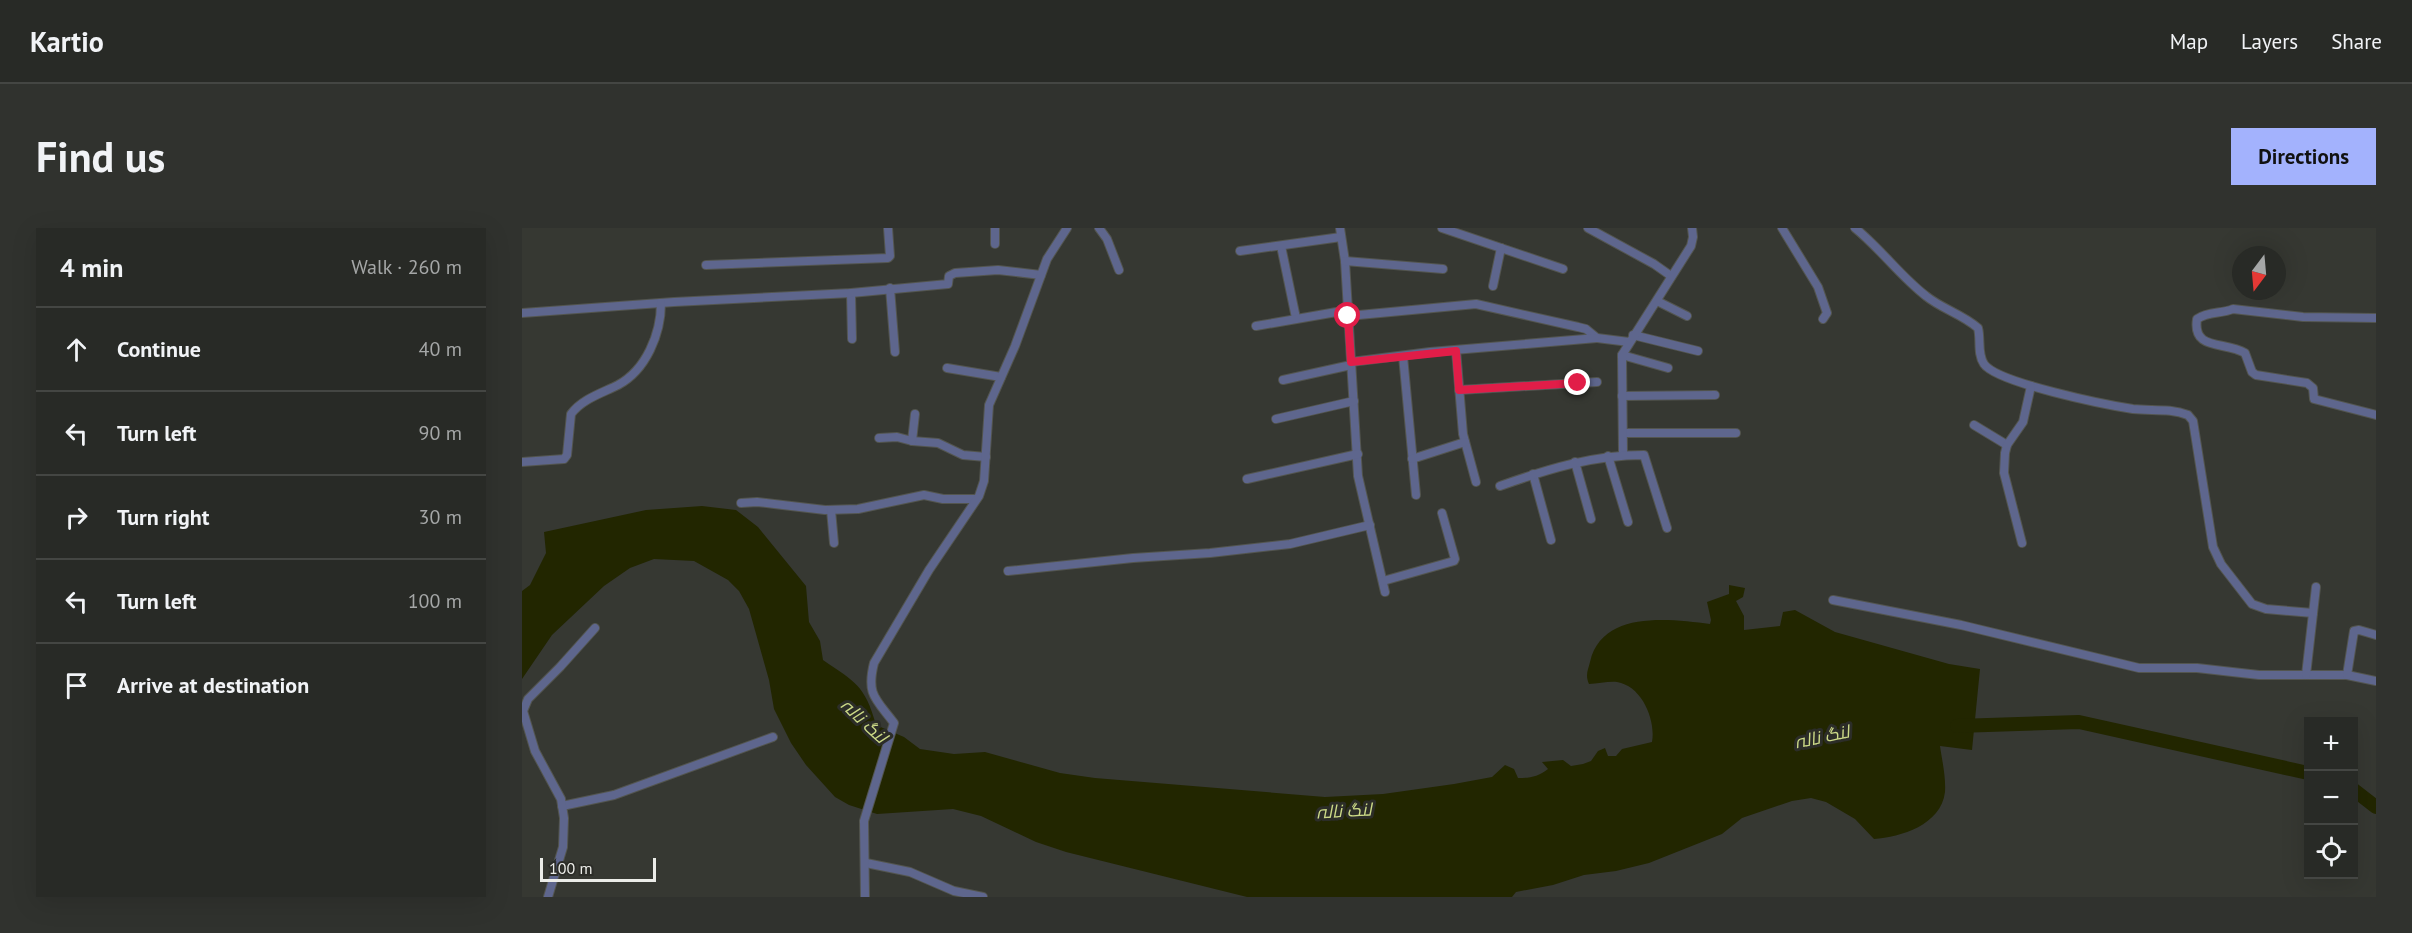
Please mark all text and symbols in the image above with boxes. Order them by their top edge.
text: Kartio [30,23,104,60]
text: Map [2170,28,2208,55]
text: Layers [2241,28,2298,55]
text: Share [2331,28,2382,55]
button: Directions [2231,128,2376,185]
text: Find us [36,129,165,184]
north arrow [2232,246,2286,300]
text: 4 min [60,251,123,284]
text: Walk · 260 m [351,254,462,280]
route start [1334,302,1360,328]
icon: ahead [60,333,93,366]
text: Continue [117,335,201,363]
text: 40 m [419,336,462,362]
route end [1564,369,1590,395]
icon: left [60,417,93,450]
text: Turn left [117,419,197,447]
text: 90 m [419,420,462,446]
icon: right [60,501,93,534]
text: Turn right [117,503,209,531]
text: 30 m [419,504,462,530]
icon: left [60,585,93,618]
text: Turn left [117,587,197,615]
text: 100 m [408,588,462,614]
icon: arrive [60,669,93,702]
text: Arrive at destination [117,671,309,699]
water label: لنگ نالہ [836,693,894,749]
map controls [2304,717,2358,879]
button: + [2304,717,2358,771]
water label: لنگ نالہ [1792,719,1853,754]
button: − [2304,771,2358,825]
water label: لنگ نالہ [1316,797,1374,823]
button: locate [2304,825,2358,879]
scale bar [540,855,656,882]
text: 100 m [549,858,592,878]

